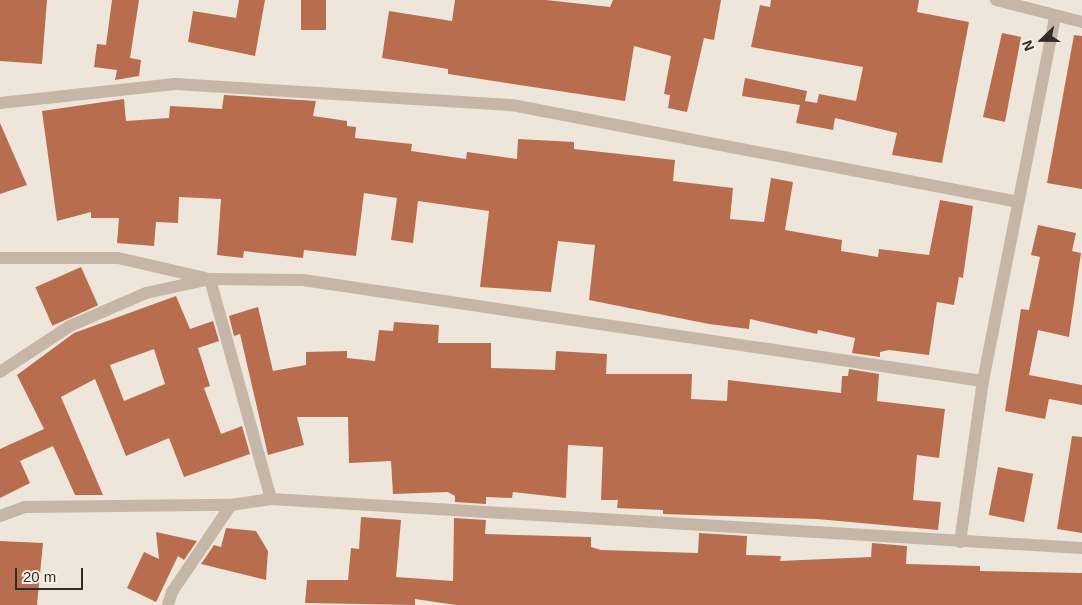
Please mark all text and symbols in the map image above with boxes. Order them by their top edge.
north arrow [1017,15,1067,65]
text: N [1019,38,1037,53]
scale bar [18,558,85,590]
text: 20 m [23,568,56,585]

